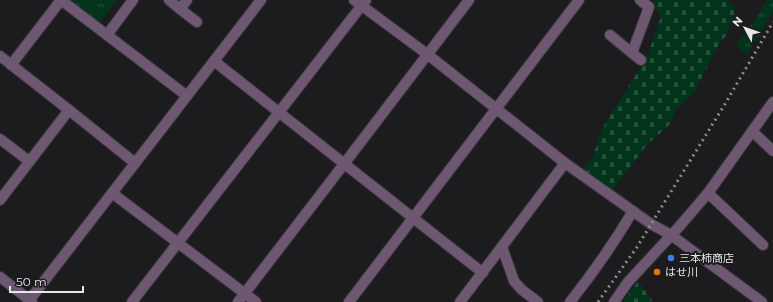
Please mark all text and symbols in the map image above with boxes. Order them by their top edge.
north arrow [725,8,765,48]
text: N [729,13,746,29]
place label: 三本柿商店 [679,251,734,265]
marker: 三本柿商店 [666,253,676,263]
place label: はせ川 [665,265,698,279]
marker: はせ川 [652,267,662,277]
scale bar [10,268,83,294]
text: 50 m [16,274,47,289]

